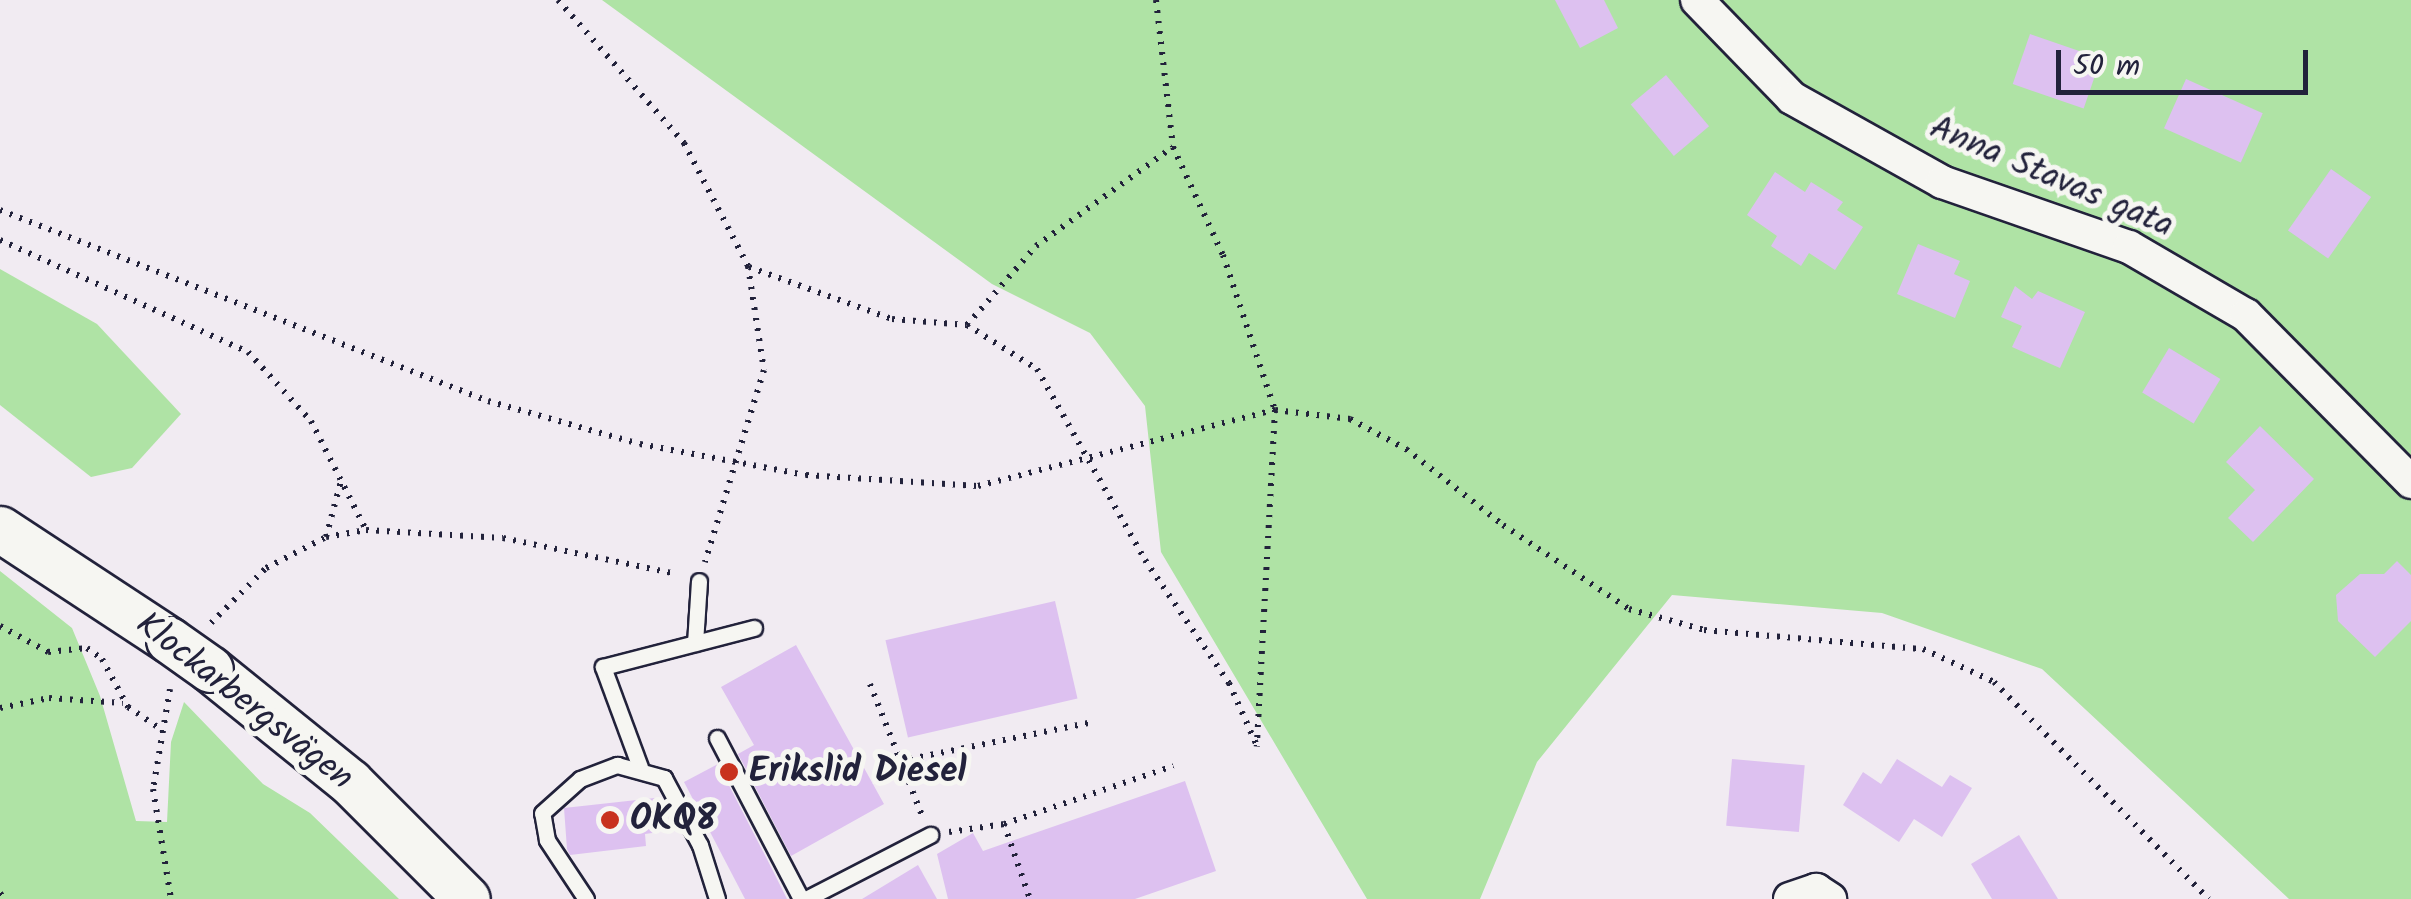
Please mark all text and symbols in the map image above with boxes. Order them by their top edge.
scale bar [2061,30,2314,92]
text: 50 m [2073,43,2140,91]
street label: Anna Stavas gata [1923,108,2179,248]
street label: Klockarbergsvägen [127,604,361,800]
place label: Erikslid Diesel [749,751,967,793]
marker: Erikslid Diesel [718,761,740,783]
place label: OKQ8 [630,799,716,841]
marker: OKQ8 [599,809,621,831]

